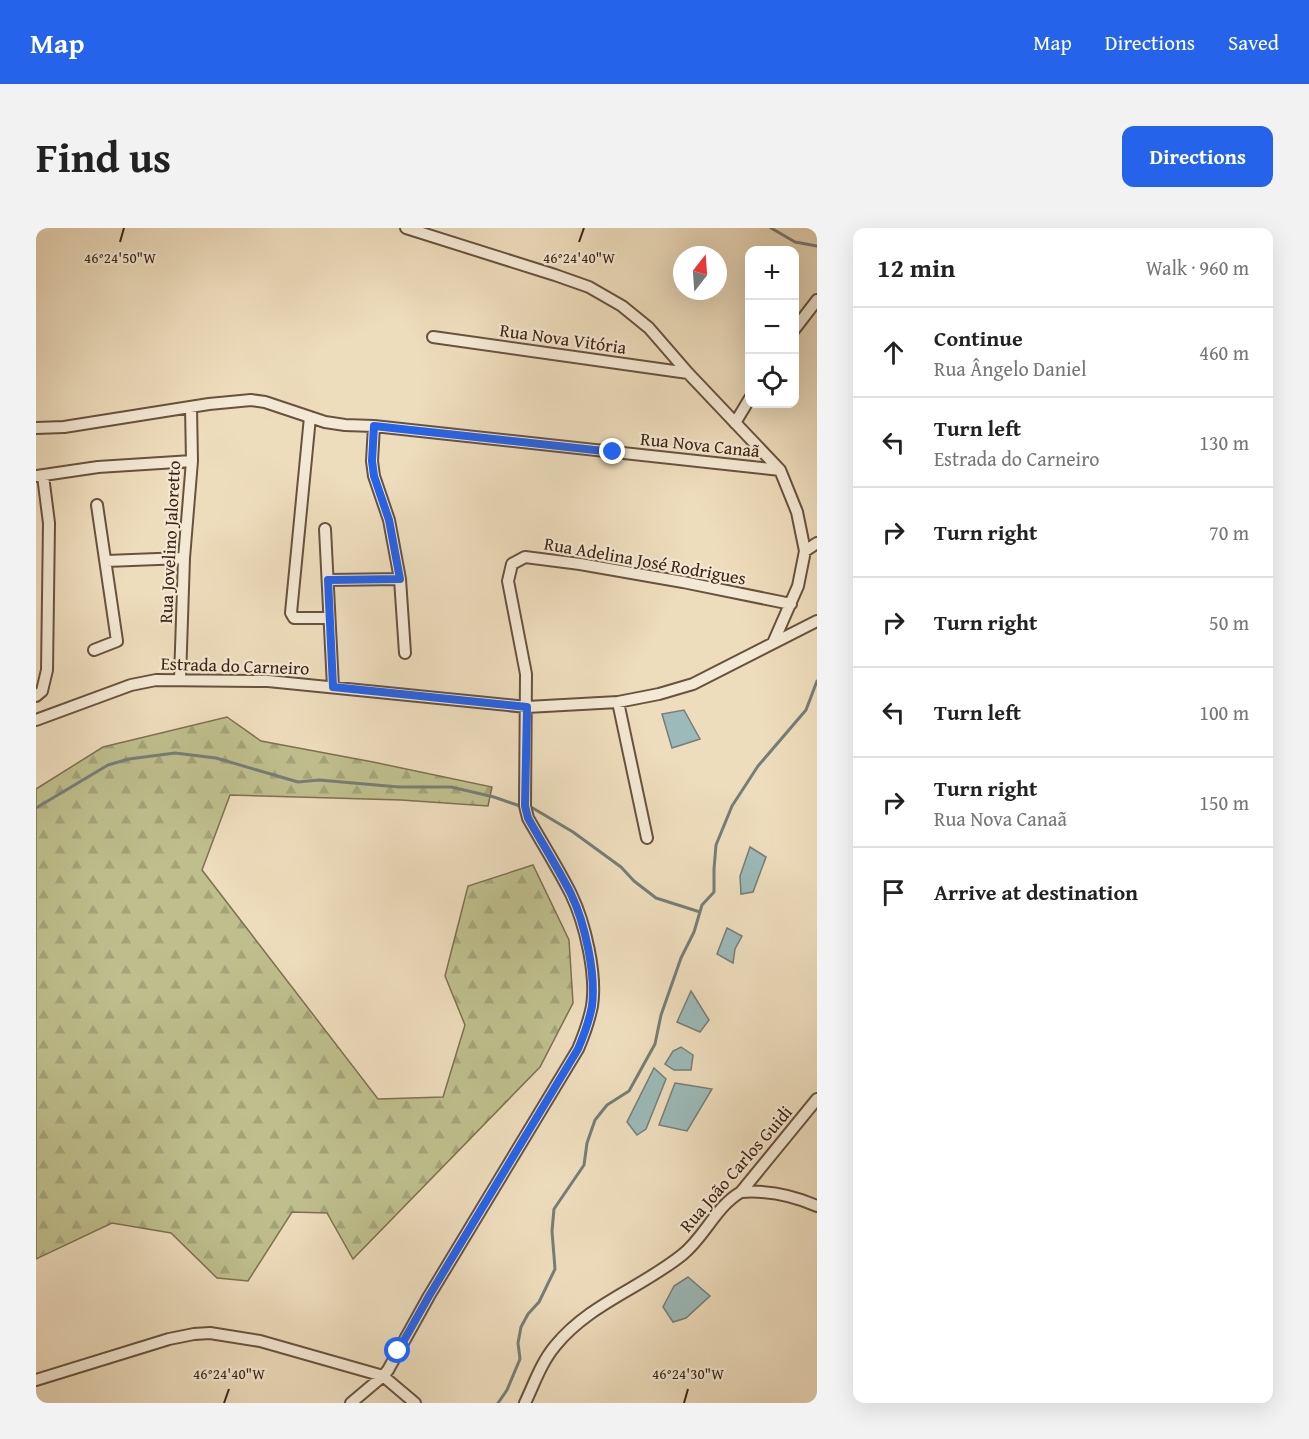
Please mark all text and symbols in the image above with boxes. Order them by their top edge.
text: Map [30,22,84,63]
text: Map [1033,27,1072,58]
text: Directions [1105,27,1195,58]
text: Saved [1228,27,1279,58]
text: Find us [36,126,171,187]
button: Directions [1122,126,1273,187]
north arrow [673,246,727,300]
map controls [745,246,799,408]
button: + [745,246,799,300]
text: 46°24'50"W [84,247,156,268]
text: 46°24'40"W [543,247,615,268]
text: 12 min [877,248,955,287]
text: Walk · 960 m [1146,253,1249,282]
button: − [745,300,799,354]
street label: Rua Nova Vitória [498,316,629,361]
text: Continue [934,322,1023,354]
icon: ahead [877,336,910,369]
text: 460 m [1199,338,1249,367]
button: locate [745,354,799,408]
text: Rua Ângelo Daniel [934,354,1087,383]
text: Turn left [934,412,1021,444]
street label: Rua Nova Canaã [639,425,761,464]
icon: left [877,426,910,459]
text: 130 m [1199,428,1249,457]
route end [599,438,625,464]
text: Estrada do Carneiro [934,444,1099,473]
street label: Rua Jovelino Jaloretto [152,460,187,624]
icon: right [877,516,910,549]
text: Turn right [934,516,1037,548]
text: 70 m [1209,518,1249,547]
street label: Rua Adelina José Rodrigues [542,529,748,592]
icon: right [877,606,910,639]
text: Turn right [934,606,1037,638]
text: 50 m [1209,608,1249,637]
street label: Estrada do Carneiro [160,649,310,682]
icon: left [877,696,910,729]
text: Turn left [934,696,1021,728]
text: 100 m [1199,698,1249,727]
text: Turn right [934,772,1037,804]
icon: right [877,786,910,819]
text: 150 m [1199,788,1249,817]
text: Rua Nova Canaã [934,804,1067,833]
icon: arrive [877,876,910,909]
text: Arrive at destination [934,876,1138,908]
street label: Rua João Carlos Guidi [673,1099,798,1238]
route start [384,1337,410,1363]
text: 46°24'40"W [193,1363,265,1384]
text: 46°24'30"W [652,1363,724,1384]

